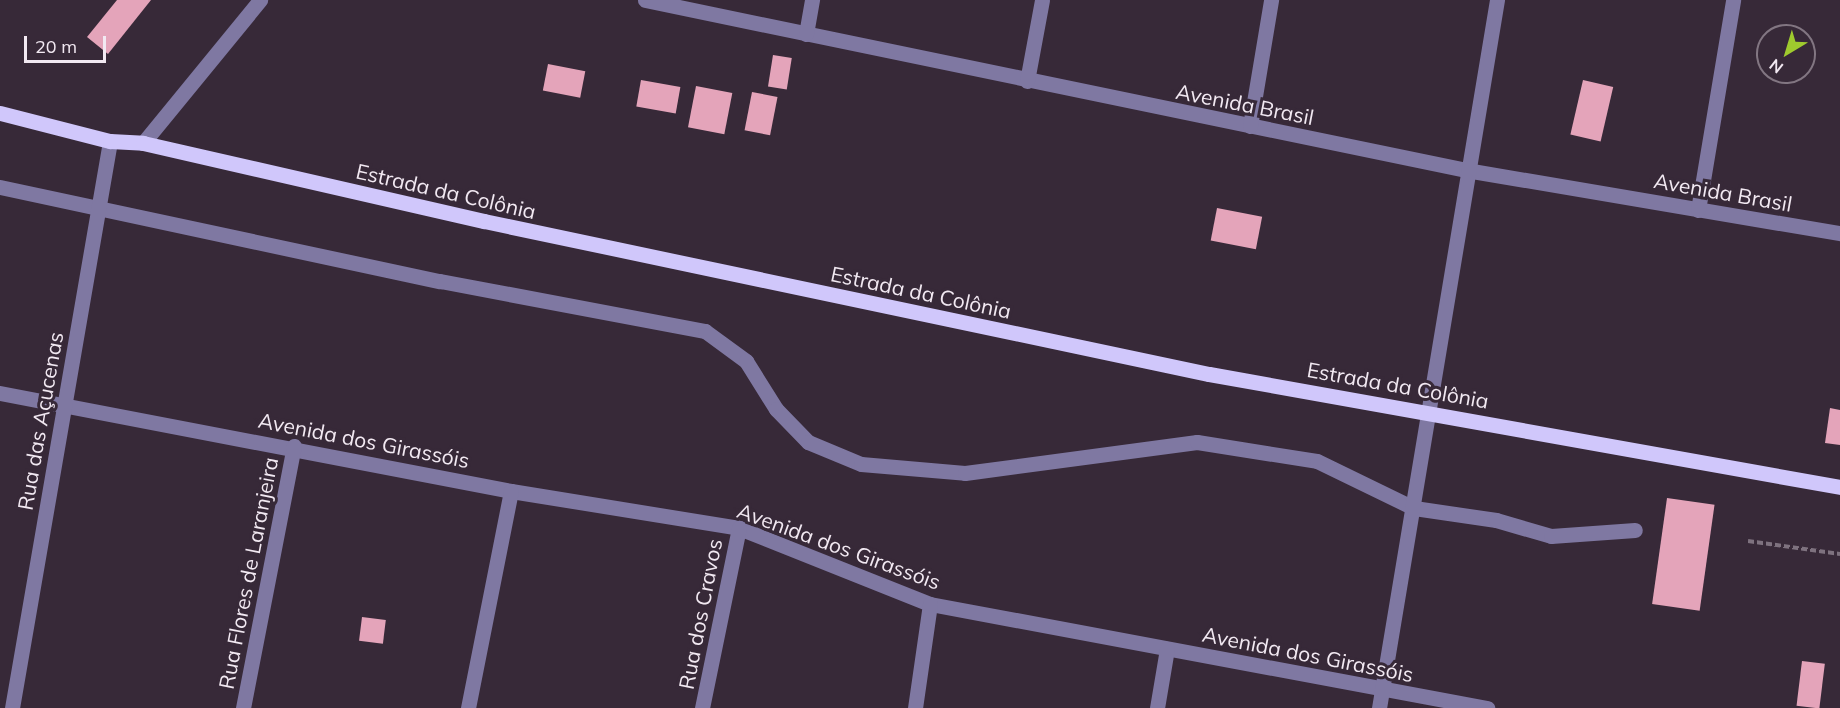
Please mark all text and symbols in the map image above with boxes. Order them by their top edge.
scale bar [27,24,110,62]
north arrow [1756,24,1816,84]
text: 20 m [35,35,77,58]
text: N [1765,55,1787,78]
street label: Avenida Brasil [1174,78,1316,130]
street label: Estrada da Colônia [354,158,538,224]
street label: Avenida Brasil [1652,167,1794,217]
street label: Estrada da Colônia [828,261,1014,323]
street label: Rua das Açucenas [12,330,68,512]
street label: Estrada da Colônia [1305,357,1491,413]
street label: Avenida dos Girassóis [256,407,472,473]
street label: Rua Flores de Laranjeira [213,455,283,691]
street label: Avenida dos Girassóis [734,497,944,595]
street label: Rua dos Cravos [673,537,727,691]
street label: Avenida dos Girassóis [1200,621,1416,687]

